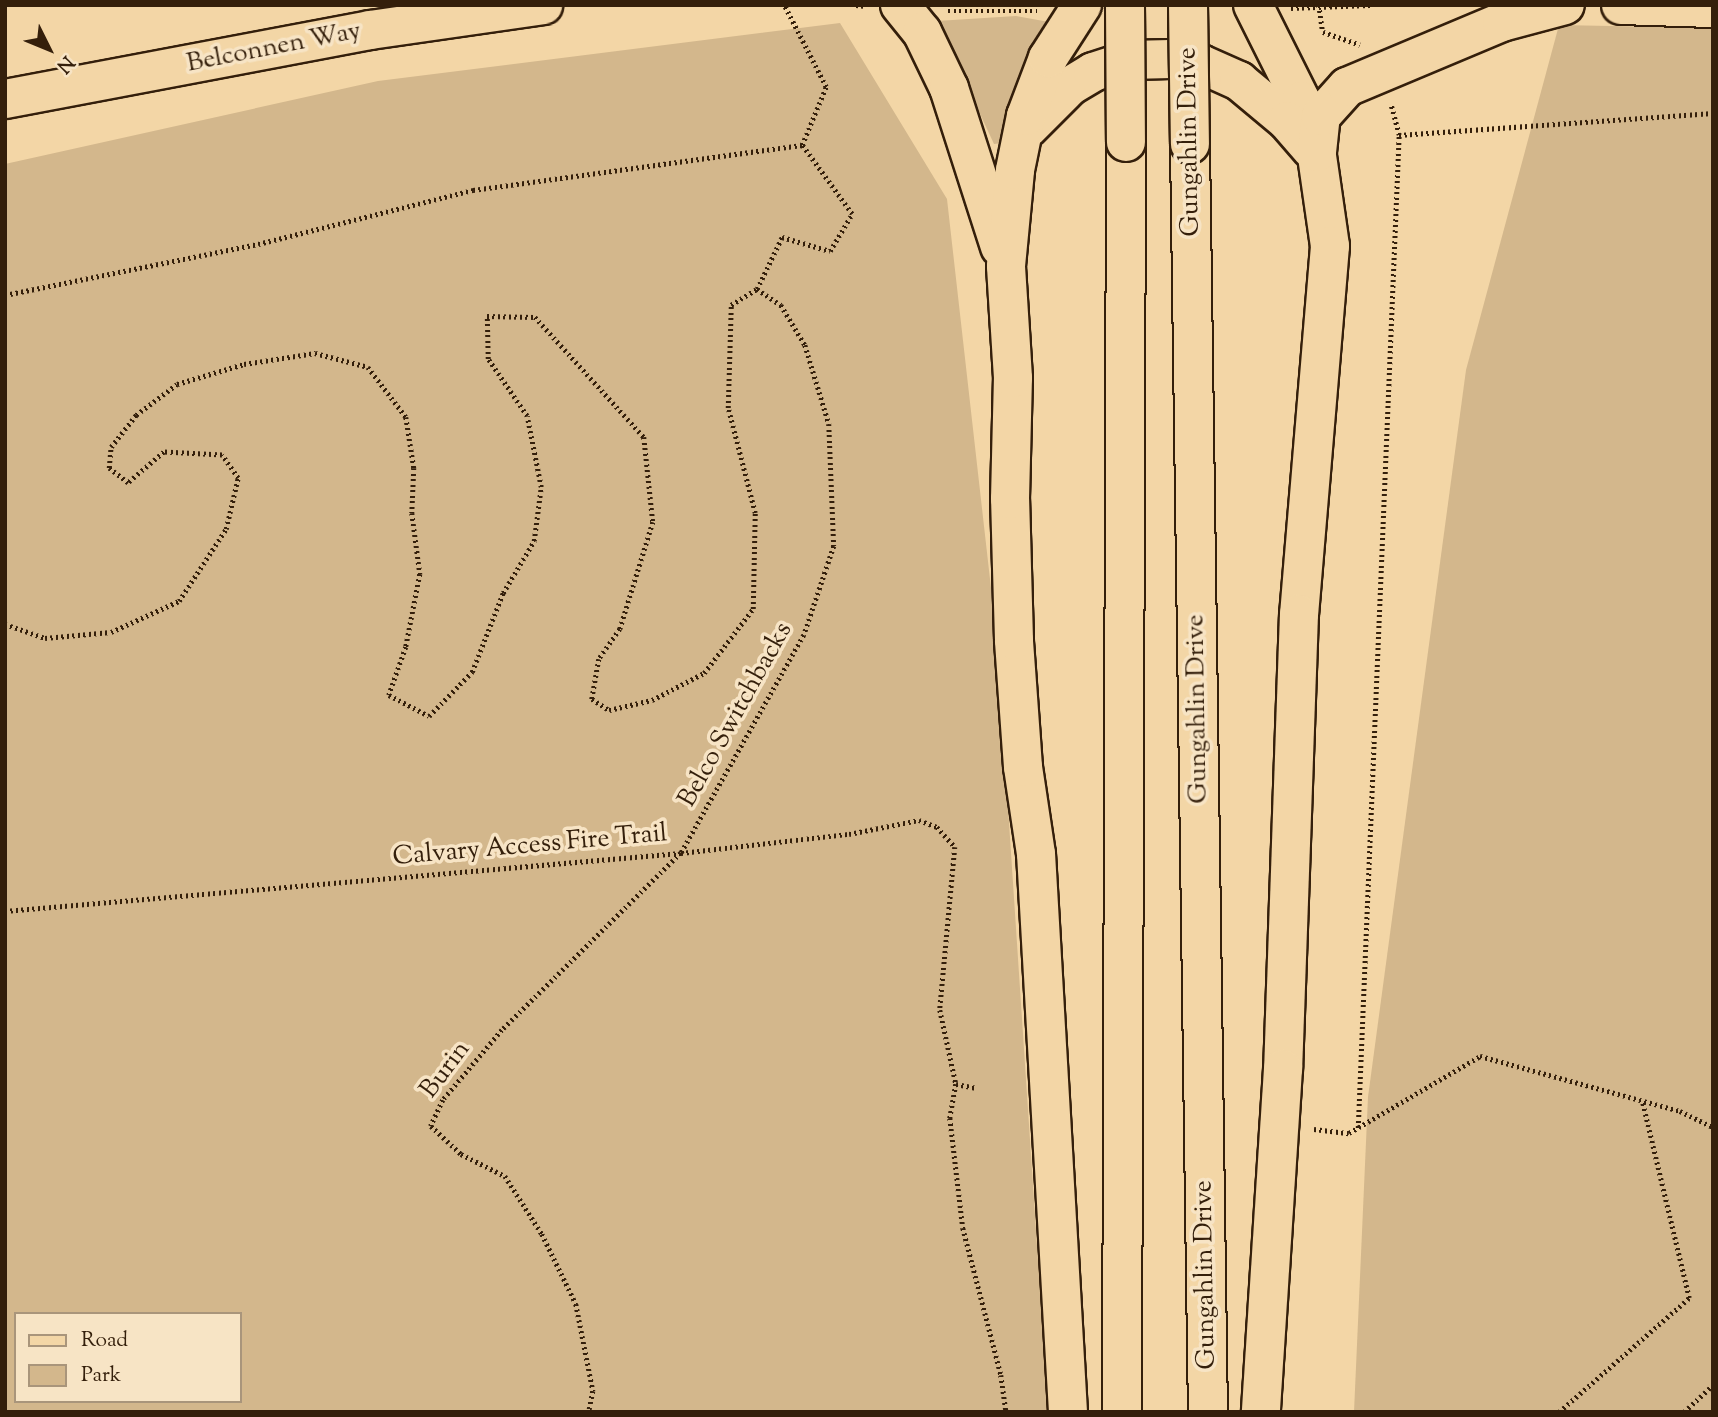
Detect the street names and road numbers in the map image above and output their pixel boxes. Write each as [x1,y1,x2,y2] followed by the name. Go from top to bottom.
[184,16,364,80] street label: Belconnen Way
[1173,47,1207,237] street label: Gungahlin Drive
[1181,614,1215,804] street label: Gungahlin Drive
[672,617,800,813] street label: Belco Switchbacks
[391,818,669,874] street label: Calvary Access Fire Trail
[414,1035,478,1105] street label: Burin
[1189,1180,1223,1370] street label: Gungahlin Drive

